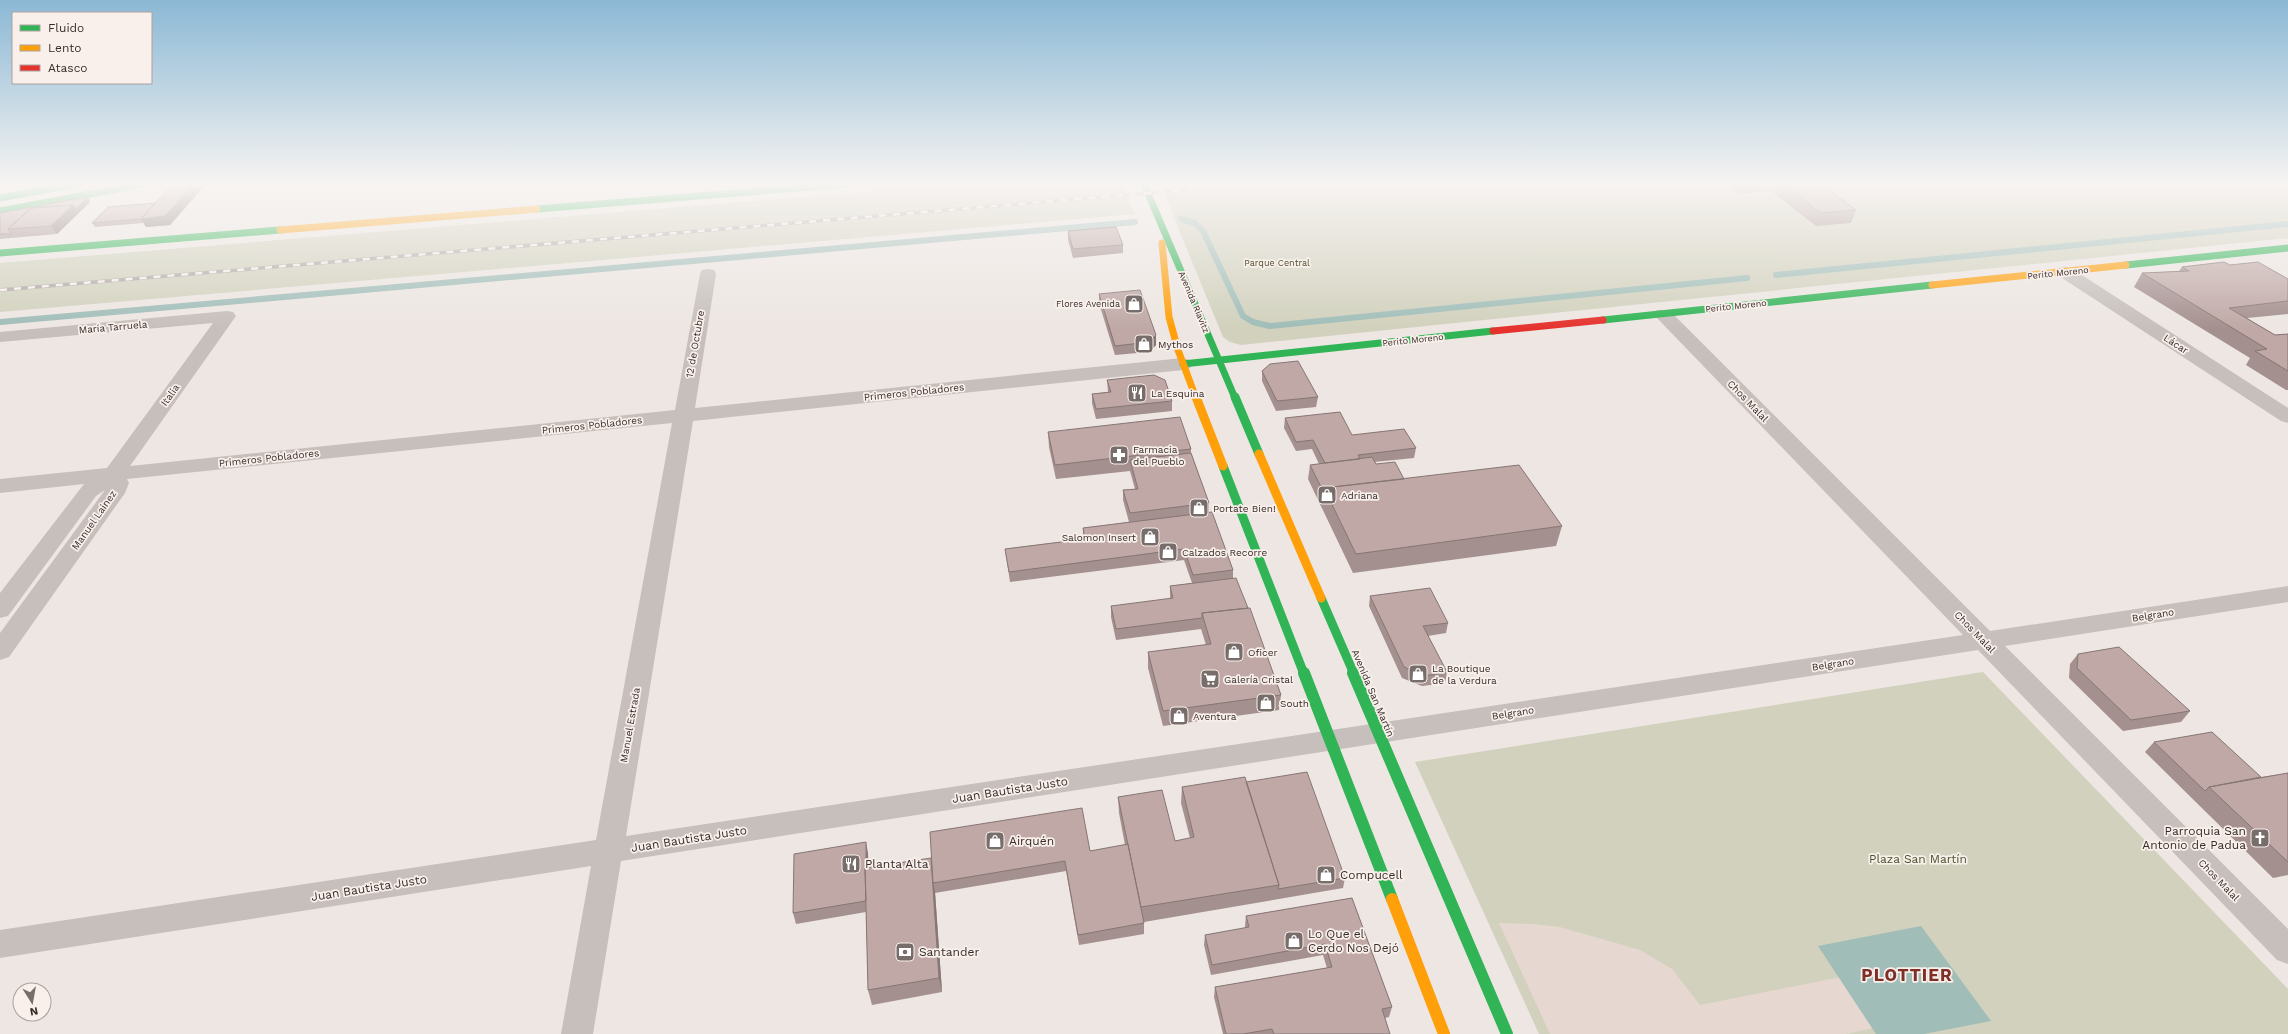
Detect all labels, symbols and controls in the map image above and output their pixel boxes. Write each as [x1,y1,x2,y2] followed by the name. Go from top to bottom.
[12,12,152,84] legend
[48,21,84,35] text: Fluido
[48,41,82,55] text: Lento
[48,61,88,75] text: Atasco
[1244,258,1310,268] park label: Parque Central
[2027,265,2089,281] street label: Perito Moreno
[1177,270,1212,335] street label: Avenida Riavitz
[1123,293,1145,315] shop icon: Flores Avenida
[1705,298,1767,314] street label: Perito Moreno
[1056,299,1120,309] place label: Flores Avenida
[684,309,706,378] street label: 12 de Octubre
[78,318,148,335] street label: María Tarruela
[1382,332,1444,348] street label: Perito Moreno
[2162,332,2190,356] street label: Lácar
[1133,333,1155,355] shop icon: Mythos
[1158,339,1193,350] place label: Mythos
[1725,378,1771,424] street label: Chos Malal
[863,381,965,403] street label: Primeros Pobladores
[158,382,182,408] street label: Italia
[1126,382,1148,404] restaurant icon: La Esquina
[1151,388,1205,399] place label: La Esquina
[541,414,643,436] street label: Primeros Pobladores
[1108,444,1130,466] pharmacy icon: Farmacia del Pueblo
[1133,444,1185,467] place label: Farmacia del Pueblo
[218,447,320,469] street label: Primeros Pobladores
[1316,484,1338,506] shop icon: Adriana
[69,488,119,552] street label: Manuel Lainez
[1341,490,1378,501] place label: Adriana
[1188,497,1210,519] shop icon: Portate Bien!
[1213,503,1276,514] place label: Portate Bien!
[1139,526,1161,548] shop icon: Salomon Insert
[1062,532,1137,543] place label: Salomon Insert
[1157,541,1179,563] shop icon: Calzados Recorre
[1182,547,1267,558] place label: Calzados Recorre
[2131,606,2175,624] street label: Belgrano
[1952,609,1998,655] street label: Chos Malal
[1223,641,1245,663] shop icon: Oficer
[1248,647,1278,658] place label: Oficer
[1350,648,1396,738] street label: Avenida San Martín
[1811,655,1855,673] street label: Belgrano
[1407,663,1429,685] shop icon: La Boutique de la Verdura
[1432,663,1497,686] place label: La Boutique de la Verdura
[1199,668,1221,690] supermarket icon: Galería Cristal
[1224,674,1293,685] place label: Galería Cristal
[618,686,642,763] street label: Manuel Estrada
[1255,692,1277,714] shop icon: South
[1280,698,1309,709] place label: South
[1491,704,1535,722] street label: Belgrano
[1168,705,1190,727] shop icon: Aventura
[1193,711,1237,722] place label: Aventura
[951,774,1069,806] street label: Juan Bautista Justo
[630,823,748,855] street label: Juan Bautista Justo
[2142,824,2246,852] place label: Parroquia San Antonio de Padua
[2249,827,2271,849] church icon: Parroquia San Antonio de Padua
[984,830,1006,852] shop icon: Airquén
[1009,834,1054,848] place label: Airquén
[1869,852,1967,866] park label: Plaza San Martín
[840,853,862,875] restaurant icon: Planta Alta
[865,857,929,871] place label: Planta Alta
[2196,857,2242,903] street label: Chos Malal
[1315,864,1337,886] shop icon: Compucell
[1340,868,1403,882] place label: Compucell
[310,872,428,904] street label: Juan Bautista Justo
[1308,927,1399,955] place label: Lo Que el Cerdo Nos Dejó
[1283,930,1305,952] shop icon: Lo Que el Cerdo Nos Dejó
[894,941,916,963] bank icon: Santander
[919,945,979,959] place label: Santander
[1861,965,1953,985] district label: PLOTTIER
[12,982,52,1022] north arrow
[29,1004,39,1018] text: N

